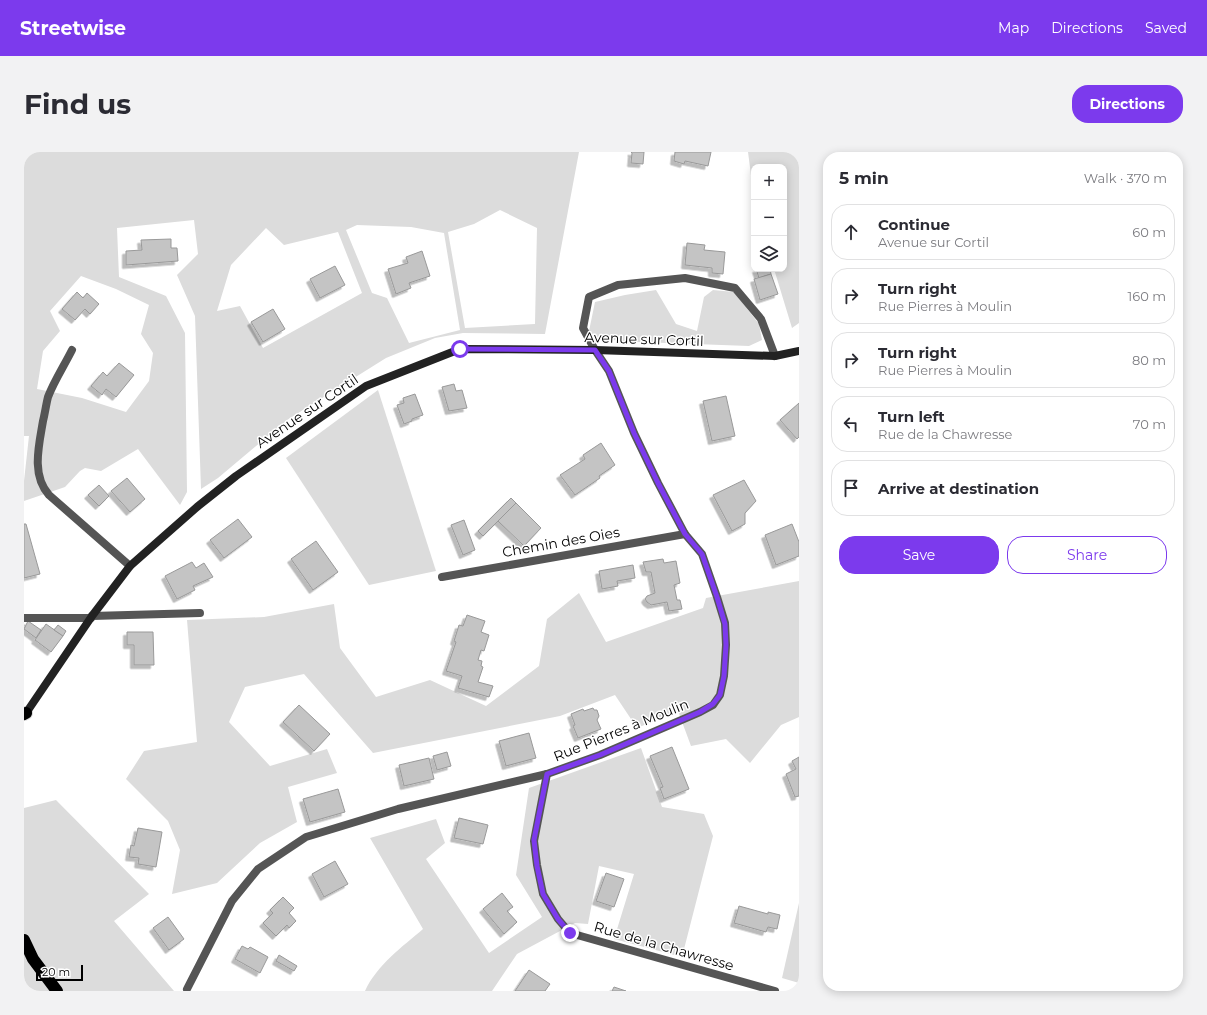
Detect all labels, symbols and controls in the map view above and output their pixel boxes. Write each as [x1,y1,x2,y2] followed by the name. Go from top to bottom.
[20,17,126,40] text: Streetwise
[998,19,1029,37] text: Map
[1051,19,1123,37] text: Directions
[1145,19,1187,37] text: Saved
[1072,85,1183,123] button: Directions
[24,87,131,121] text: Find us
[751,164,787,272] map controls
[751,164,787,200] button: +
[839,168,889,188] text: 5 min
[1084,170,1167,186] text: Walk · 370 m
[751,200,787,236] button: −
[878,215,950,234] text: Continue
[840,221,862,243] icon: ahead
[1132,224,1166,240] text: 60 m
[878,234,989,250] text: Avenue sur Cortil
[751,236,787,272] button: layers
[878,279,957,298] text: Turn right
[840,285,862,307] icon: right
[1128,288,1166,304] text: 160 m
[878,298,1012,314] text: Rue Pierres à Moulin
[584,328,704,350] street label: Avenue sur Cortil
[451,340,469,358] route start
[878,343,957,362] text: Turn right
[840,349,862,371] icon: right
[1132,352,1166,368] text: 80 m
[878,362,1012,378] text: Rue Pierres à Moulin
[252,370,362,452] street label: Avenue sur Cortil
[878,407,945,426] text: Turn left
[840,413,862,435] icon: left
[1133,416,1166,432] text: 70 m
[878,426,1012,442] text: Rue de la Chawresse
[840,477,862,499] icon: arrive
[878,479,1039,498] text: Arrive at destination
[501,523,621,561] street label: Chemin des Oies
[839,536,999,574] button: Save
[1007,536,1167,574] button: Share
[551,695,691,765] street label: Rue Pierres à Moulin
[592,917,736,975] street label: Rue de la Chawresse
[561,924,579,942] route end
[36,963,83,982] scale bar
[42,965,70,979] text: 20 m

